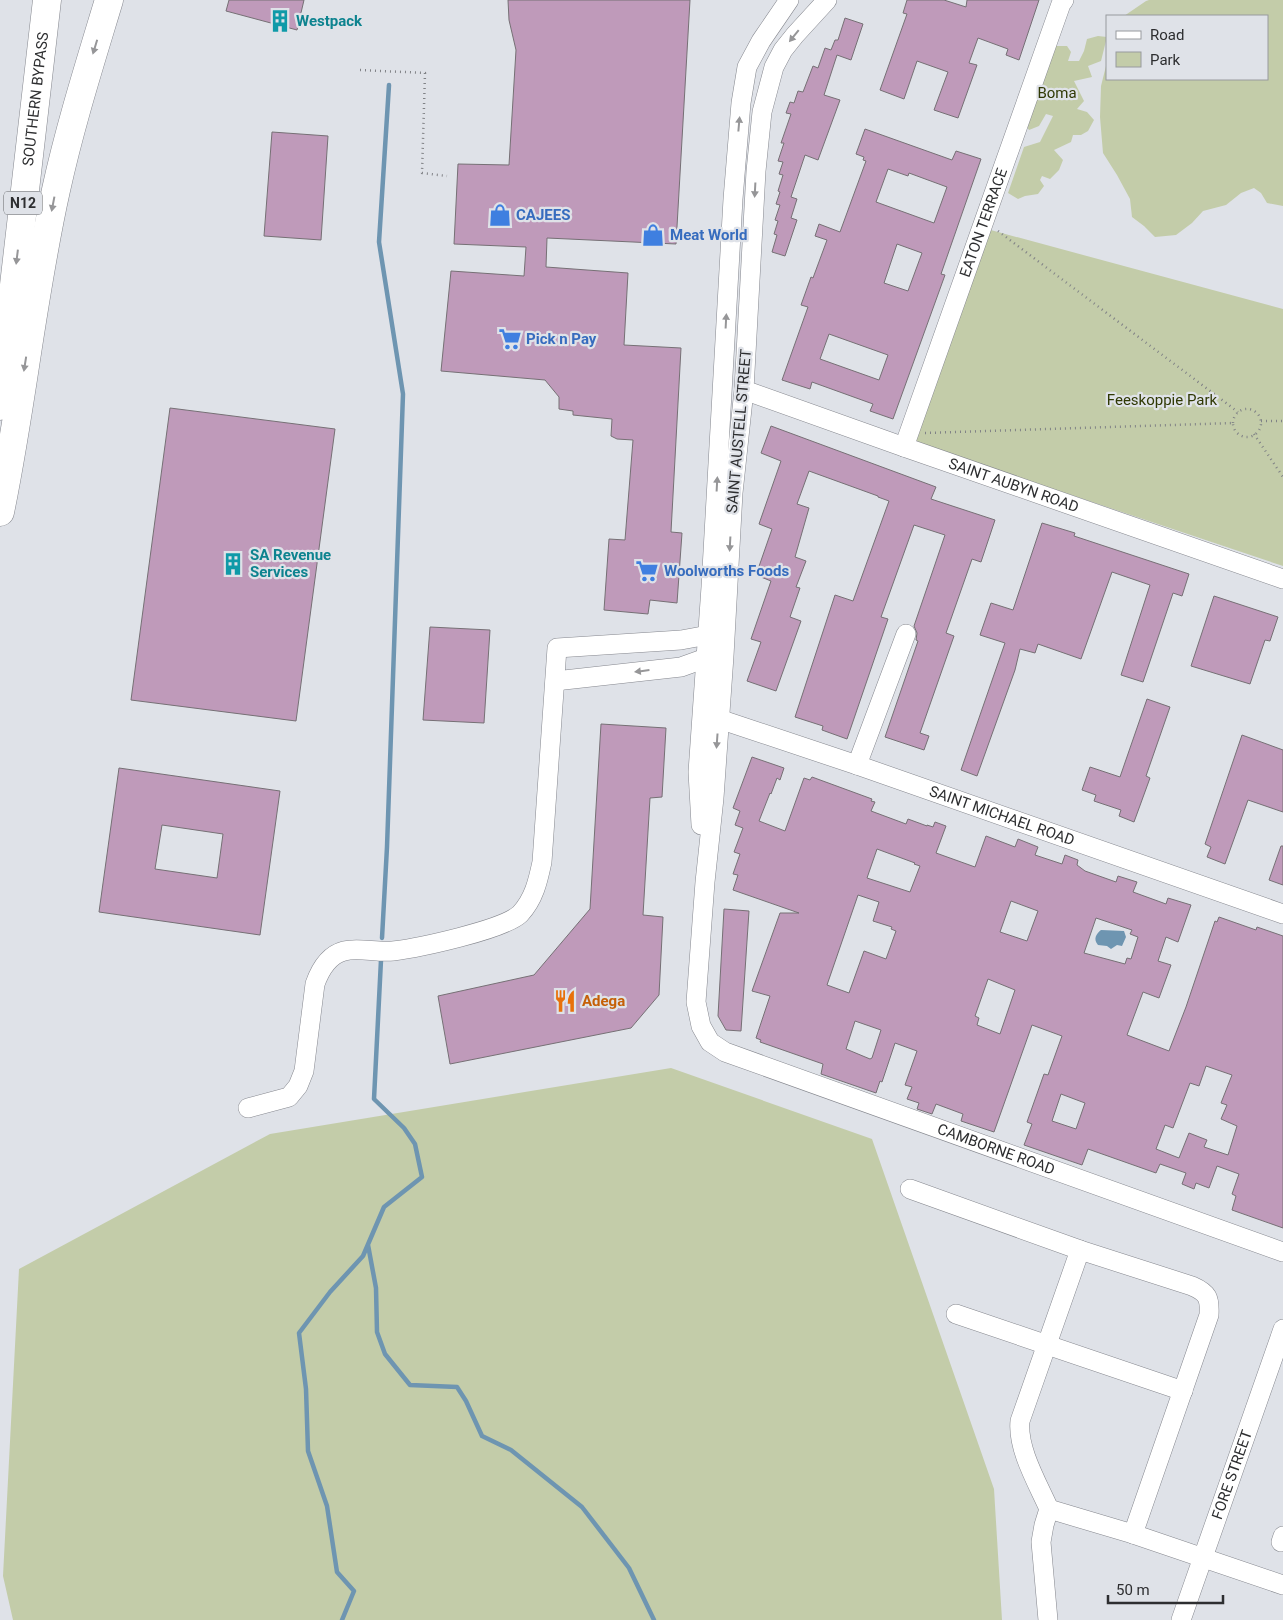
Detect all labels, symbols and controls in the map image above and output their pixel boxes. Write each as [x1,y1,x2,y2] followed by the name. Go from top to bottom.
[267,8,293,34] building icon: Westpack
[296,12,363,30] place label: Westpack
[1106,15,1268,80] legend
[1150,26,1184,44] text: Road
[789,29,800,42] one-way arrow
[19,31,52,167] street label: SOUTHERN BYPASS
[91,39,99,54] one-way arrow
[1150,51,1181,69] text: Park
[1037,84,1077,102] park label: Boma
[735,116,743,132] one-way arrow
[956,165,1011,280] street label: EATON TERRACE
[750,183,758,199] one-way arrow
[4,192,42,214] road number: N12
[49,196,57,212] one-way arrow
[487,202,513,228] shop icon: CAJEES
[516,206,570,224] place label: CAJEES
[640,222,666,248] shop icon: Meat World
[670,226,747,244] place label: Meat World
[13,249,21,265] one-way arrow
[722,313,730,329] one-way arrow
[497,326,523,352] supermarket icon: Pick n Pay
[526,330,597,348] place label: Pick n Pay
[723,348,755,514] street label: SAINT AUSTELL STREET
[21,356,29,372] one-way arrow
[1107,391,1218,409] park label: Feeskoppie Park
[946,454,1081,516] street label: SAINT AUBYN ROAD
[713,475,721,491] one-way arrow
[726,537,734,553] one-way arrow
[250,546,331,581] place label: SA Revenue Services
[220,551,246,577] building icon: SA Revenue Services
[634,558,660,584] supermarket icon: Woolworths Foods
[664,562,790,580] place label: Woolworths Foods
[634,667,650,675] one-way arrow
[713,734,721,750] one-way arrow
[927,782,1077,849] street label: SAINT MICHAEL ROAD
[552,988,578,1014] restaurant icon: Adega
[582,992,625,1010] place label: Adega
[935,1120,1057,1179] street label: CAMBORNE ROAD
[1208,1428,1256,1522] street label: FORE STREET
[1108,1572,1223,1604] scale bar
[1116,1581,1150,1599] text: 50 m

